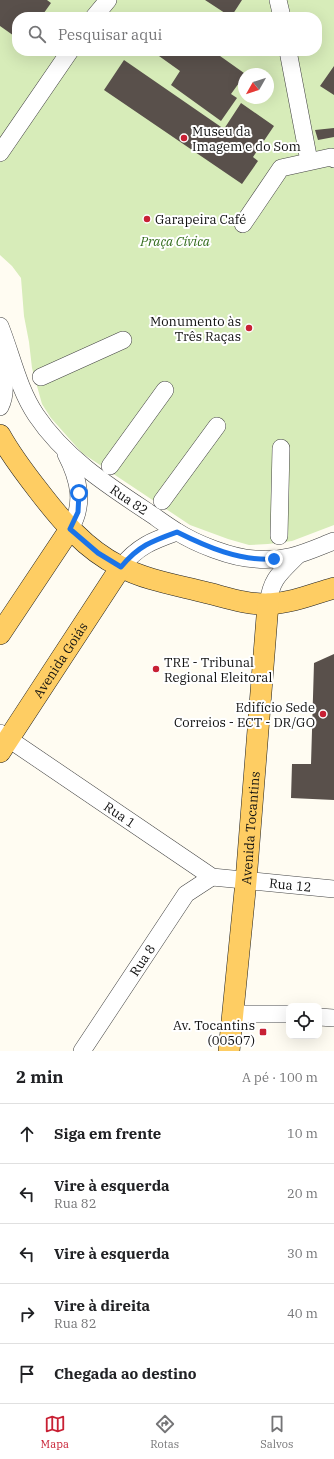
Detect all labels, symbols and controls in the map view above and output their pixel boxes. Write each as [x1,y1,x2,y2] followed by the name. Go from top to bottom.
[12,12,322,56] search box
[26,23,48,45] icon: search
[58,25,162,44] text: Pesquisar aqui
[238,68,274,104] north arrow
[192,123,301,155] place label: Museu da Imagem e do Som
[179,133,189,143] marker: Museu da Imagem e do Som
[155,211,246,228] place label: Garapeira Café
[142,214,152,224] marker: Garapeira Café
[139,233,210,250] park label: Praça Cívica
[150,313,241,345] place label: Monumento às Três Raças
[244,323,254,333] marker: Monumento às Três Raças
[107,481,151,519] street label: Rua 82
[70,484,88,502] route start
[265,550,283,568] route end
[30,619,92,701] street label: Avenida Goiás
[164,654,272,686] place label: TRE - Tribunal Regional Eleitoral
[151,664,161,674] marker: TRE - Tribunal Regional Eleitoral
[174,699,315,731] place label: Edifício Sede Correios - ECT - DR/GO
[318,709,328,719] marker: Edifício Sede Correios - ECT - DR/GO
[238,771,264,885] street label: Avenida Tocantins
[101,798,139,832] street label: Rua 1
[268,875,312,896] street label: Rua 12
[126,941,159,980] street label: Rua 8
[286,1003,322,1039] map controls
[286,1003,322,1039] button: locate
[173,1017,255,1049] place label: Av. Tocantins (00507)
[258,1027,268,1037] marker: Av. Tocantins (00507)
[16,1066,64,1088] text: 2 min
[242,1069,318,1086] text: A pé · 100 m
[16,1123,38,1145] icon: ahead
[54,1124,161,1143] text: Siga em frente
[287,1125,318,1142] text: 10 m
[54,1176,170,1195] text: Vire à esquerda
[16,1183,38,1205] icon: left
[287,1185,318,1202] text: 20 m
[54,1195,96,1212] text: Rua 82
[16,1243,38,1265] icon: left
[54,1244,170,1263] text: Vire à esquerda
[287,1245,318,1262] text: 30 m
[54,1296,150,1315] text: Vire à direita
[16,1303,38,1325] icon: right
[287,1305,318,1322] text: 40 m
[54,1315,96,1332] text: Rua 82
[16,1363,38,1385] icon: arrive
[54,1364,197,1383] text: Chegada ao destino
[41,1413,69,1451] tab: Mapa
[150,1413,179,1451] tab: Rotas
[260,1413,293,1451] tab: Salvos

